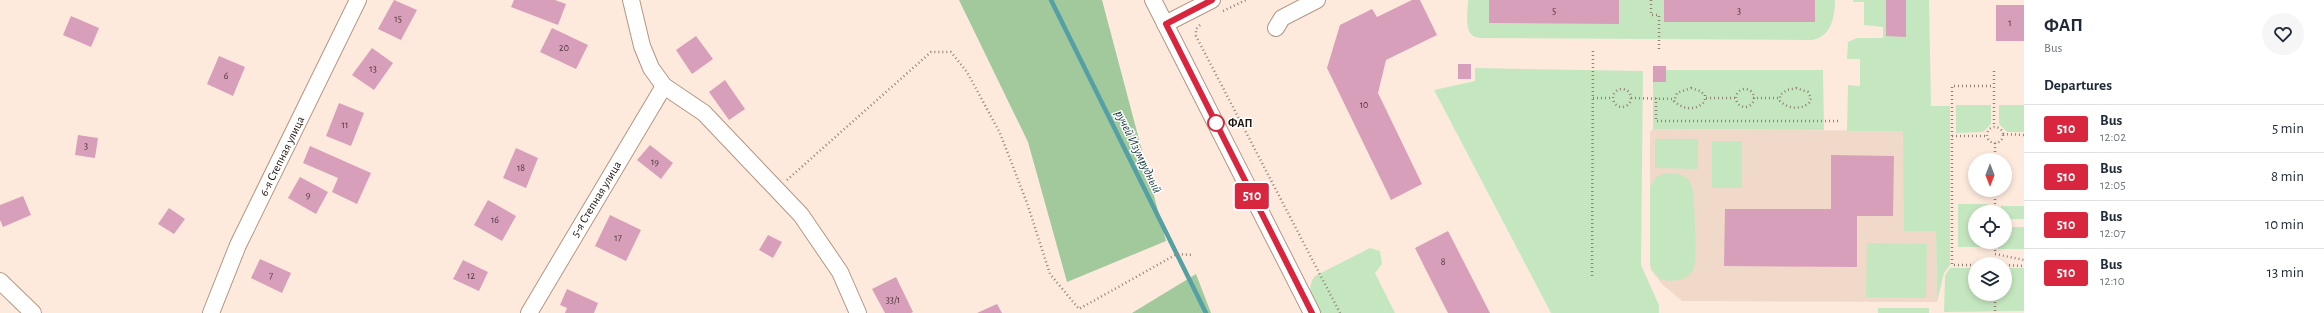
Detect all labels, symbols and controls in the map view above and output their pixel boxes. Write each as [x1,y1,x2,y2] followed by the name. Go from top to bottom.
[1552,6,1556,16] house number: 5
[1737,6,1741,16] house number: 3
[2262,13,2304,55] button: heart
[394,14,402,24] house number: 15
[2044,16,2083,35] text: ФАП
[2008,18,2012,28] house number: 1
[2044,42,2062,55] text: Bus
[559,43,569,53] house number: 20
[369,64,377,74] house number: 13
[224,71,229,81] house number: 6
[2044,78,2112,93] text: Departures
[1360,100,1368,110] house number: 10
[1112,109,1164,195] water label: ручей Изумрудный
[2100,113,2122,128] text: Bus
[258,114,308,198] street label: 6-я Степная улица
[1207,114,1225,132] marker: ФАП
[1228,117,1253,129] place label: ФАП
[342,120,348,130] house number: 11
[2272,121,2304,136] text: 5 min
[2057,122,2075,136] text: 510
[2100,131,2126,144] text: 12:02
[84,141,88,151] house number: 3
[1968,153,2012,197] north arrow
[1968,153,2012,301] map controls
[651,157,659,167] house number: 19
[569,158,625,240] street label: 5-я Степная улица
[2100,161,2122,176] text: Bus
[517,163,525,173] house number: 18
[2271,169,2304,184] text: 8 min
[2057,170,2075,184] text: 510
[2100,179,2126,192] text: 12:05
[1229,183,1275,209] line badge: 510
[1243,189,1261,203] text: 510
[306,190,311,200] house number: 9
[1968,205,2012,249] button: locate
[2100,209,2122,224] text: Bus
[491,215,499,225] house number: 16
[2265,217,2304,232] text: 10 min
[2057,218,2075,232] text: 510
[2100,227,2126,240] text: 12:07
[614,233,622,243] house number: 17
[1441,257,1446,267] house number: 8
[1968,257,2012,301] button: layers
[2100,257,2122,272] text: Bus
[2267,265,2304,280] text: 13 min
[2057,266,2075,280] text: 510
[269,271,273,281] house number: 7
[467,271,475,281] house number: 12
[2100,275,2125,288] text: 12:10
[886,295,900,305] house number: 33/1

